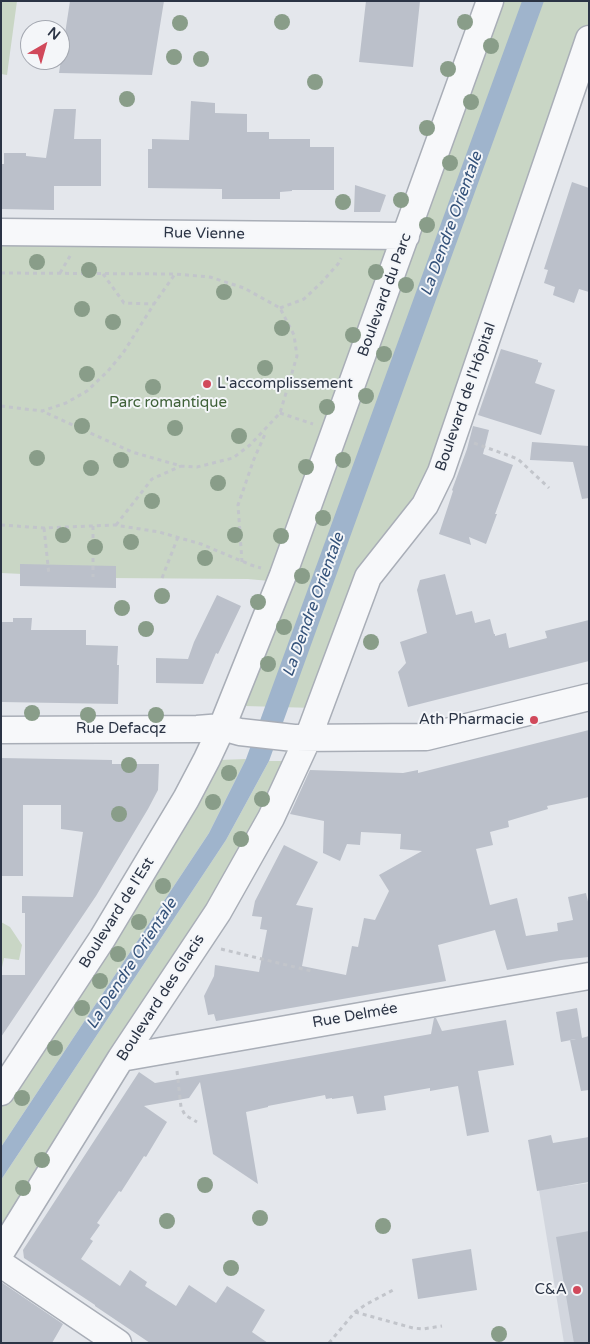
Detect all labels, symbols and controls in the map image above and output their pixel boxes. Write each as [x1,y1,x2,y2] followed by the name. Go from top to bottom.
[20,20,70,70] north arrow
[44,23,64,44] text: N
[417,149,487,299] water label: La Dendre Orientale
[163,224,245,244] street label: Rue Vienne
[354,231,416,359] street label: Boulevard du Parc
[432,320,500,474] street label: Boulevard de l'Hôpital
[217,375,353,393] place label: L'accomplissement
[201,378,213,390] marker: L'accomplissement
[109,394,227,412] park label: Parc romantique
[279,530,349,680] water label: La Dendre Orientale
[419,711,524,729] place label: Ath Pharmacie
[528,714,540,726] marker: Ath Pharmacie
[76,720,166,738] street label: Rue Defacqz
[76,854,158,972] street label: Boulevard de l'Est
[83,895,181,1033] water label: La Dendre Orientale
[113,931,209,1065] street label: Boulevard des Glacis
[311,1000,399,1032] street label: Rue Delmée
[535,1281,567,1299] place label: C&A
[571,1284,583,1296] marker: C&A

